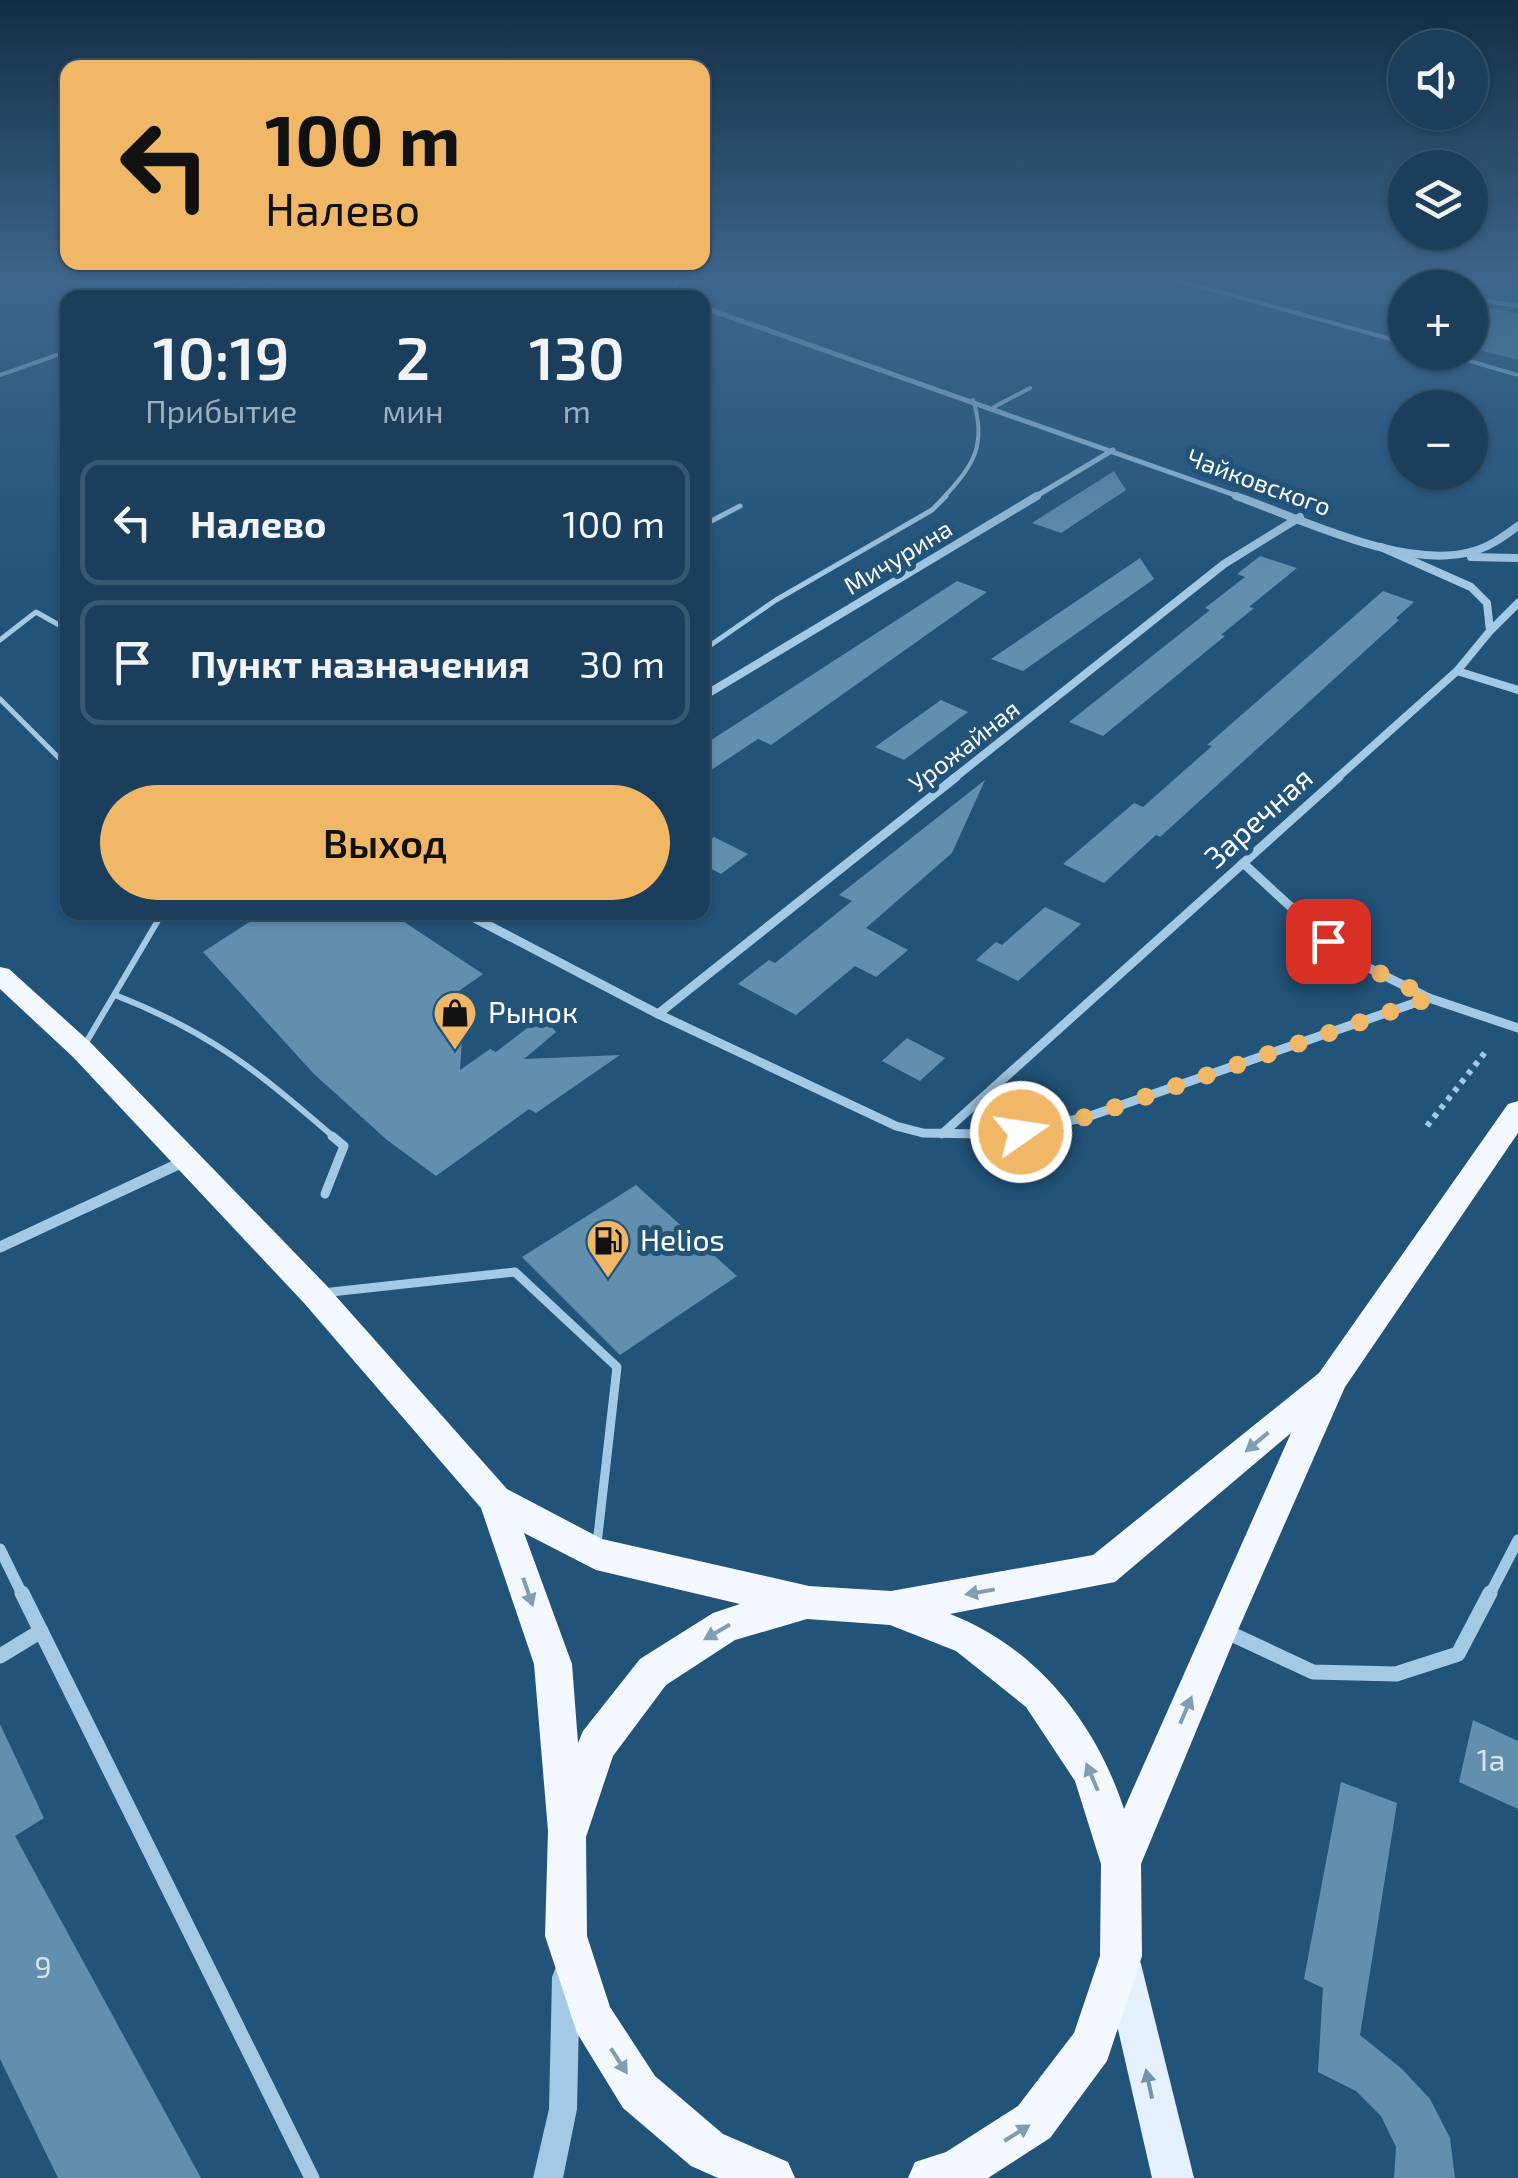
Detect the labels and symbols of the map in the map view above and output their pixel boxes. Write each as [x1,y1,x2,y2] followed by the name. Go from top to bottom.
[1183,441,1335,521] street label: Чайковского
[838,512,958,601] street label: Мичурина
[902,693,1025,798] street label: Урожайная
[1196,759,1319,874] street label: Заречная
[1286,899,1371,984] pin
[432,990,478,1051] shop icon: Рынок
[488,993,578,1029] place label: Рынок
[969,1080,1073,1184] position arrow
[585,1218,631,1279] fuel station icon: Helios
[640,1221,725,1257] place label: Helios
[1244,1431,1269,1452] one-way arrow
[521,1577,536,1607] one-way arrow
[964,1585,995,1600] one-way arrow
[703,1622,731,1640] one-way arrow
[1178,1694,1194,1724] one-way arrow
[1477,1741,1505,1777] house number: 1а
[1084,1762,1100,1792] one-way arrow
[34,1948,52,1984] house number: 9
[609,2047,627,2074] one-way arrow
[1141,2068,1156,2099] one-way arrow
[1003,2125,1030,2143] one-way arrow

